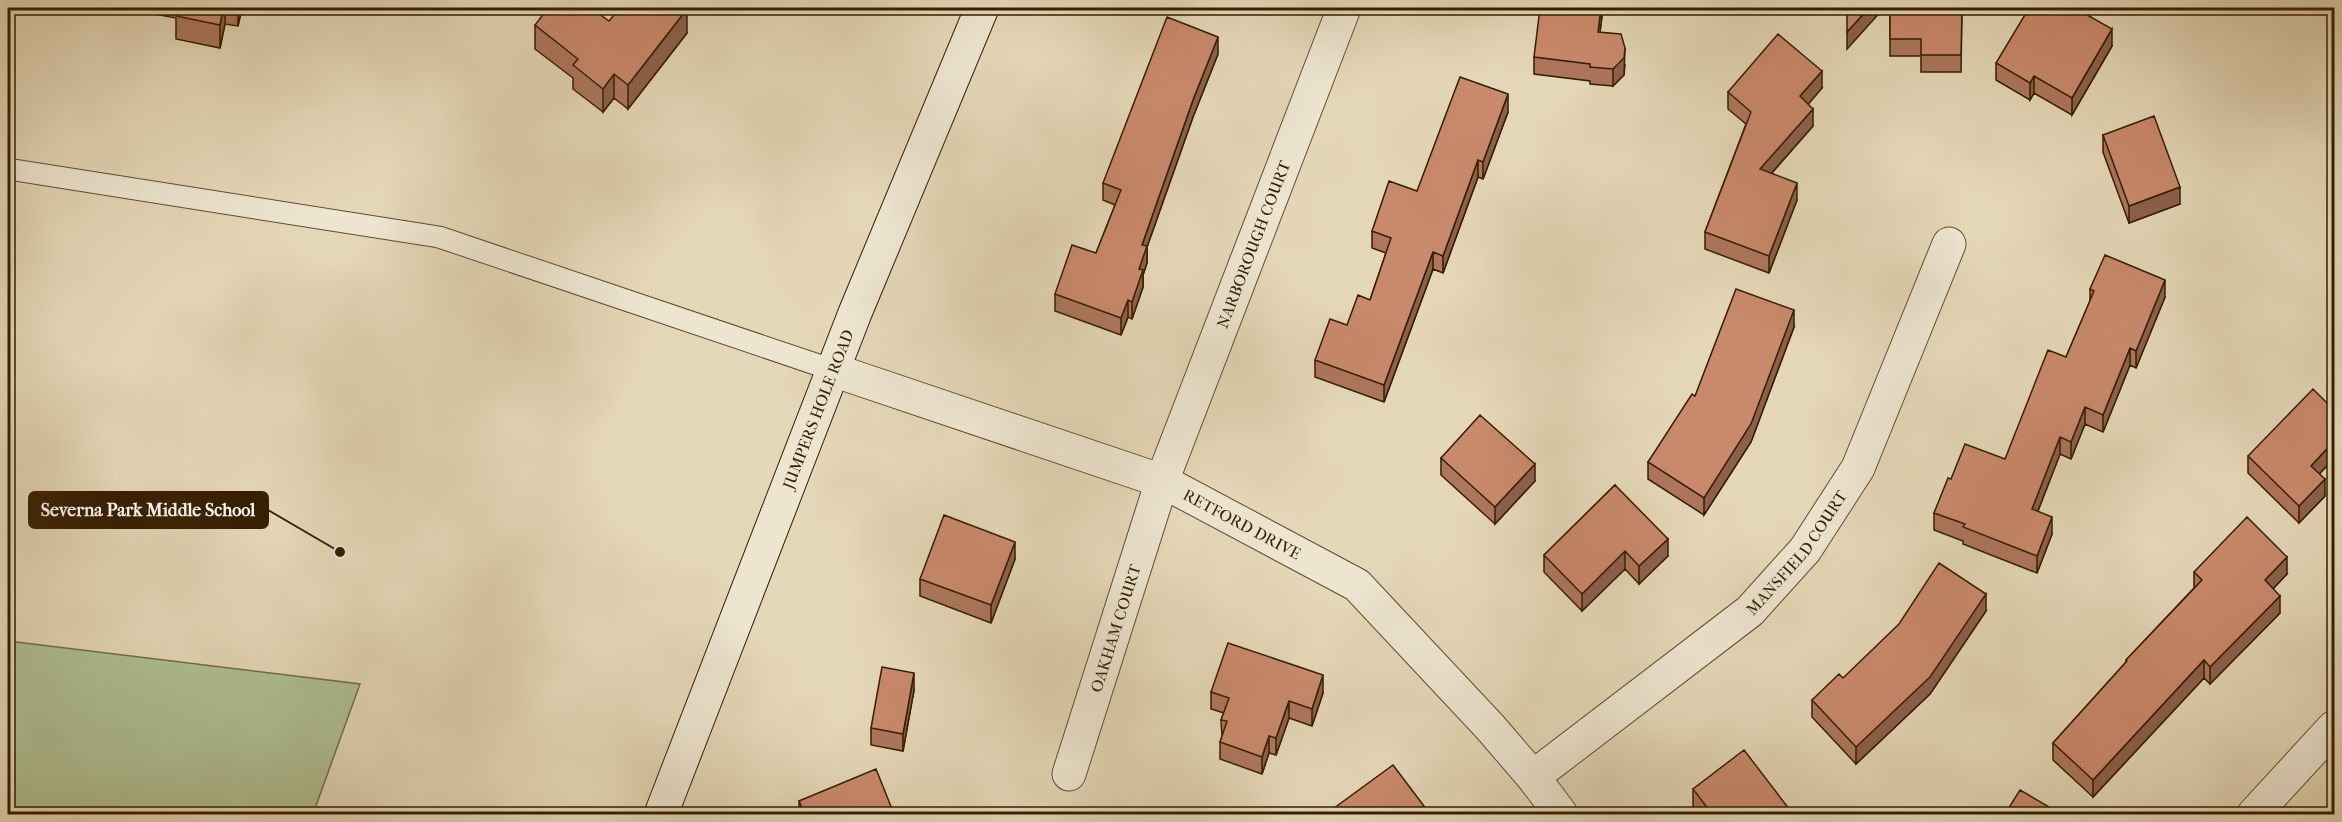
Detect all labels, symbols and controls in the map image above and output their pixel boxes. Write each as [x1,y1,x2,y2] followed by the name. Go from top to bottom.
[1212,158,1294,331] street label: NARBOROUGH COURT
[778,327,857,494] street label: JUMPERS HOLE ROAD
[1180,485,1304,563] street label: RETFORD DRIVE
[1742,487,1851,619] street label: MANSFIELD COURT
[29,492,268,528] callout: Severna Park Middle School
[41,500,256,521] text: Severna Park Middle School
[1086,562,1145,695] street label: OAKHAM COURT

